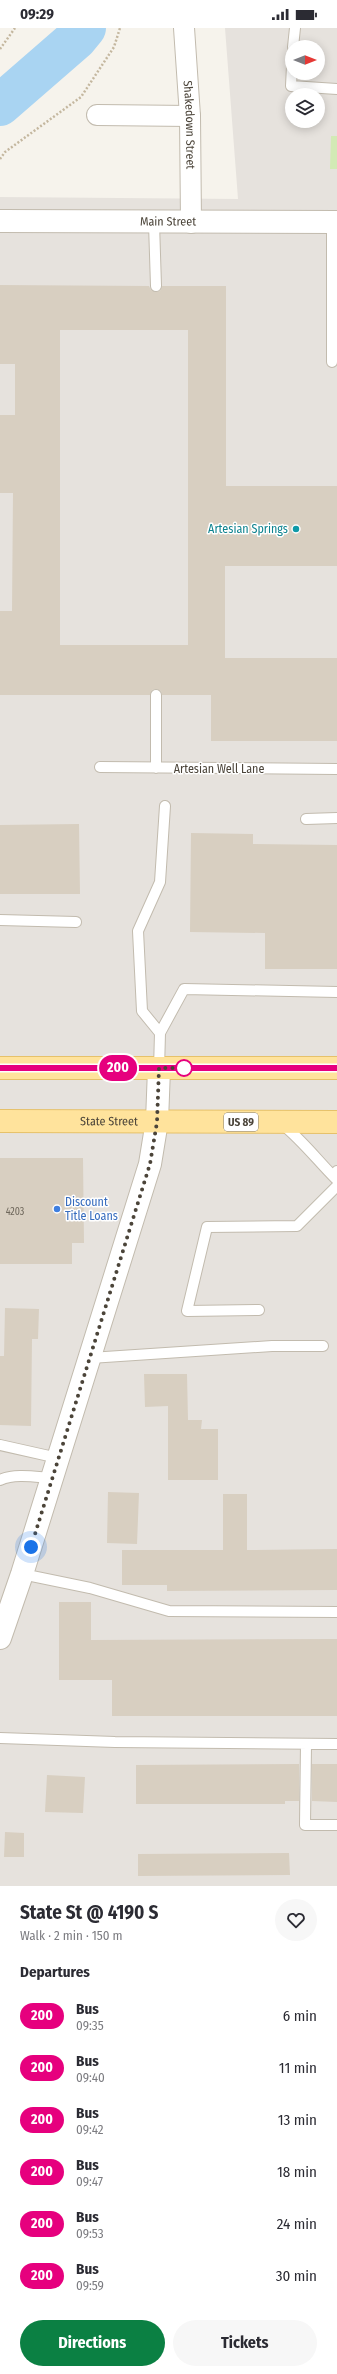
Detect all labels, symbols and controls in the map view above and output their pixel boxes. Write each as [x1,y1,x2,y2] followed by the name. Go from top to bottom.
[20,5,54,23] text: 09:29
[285,40,325,80] north arrow
[285,40,325,128] map controls
[181,80,197,169] street label: Shakedown Street
[285,88,325,128] button: layers
[140,214,196,229] street label: Main Street
[208,522,288,536] place label: Artesian Springs
[291,524,301,534] marker: Artesian Springs
[174,762,264,776] street label: Artesian Well Lane
[95,1055,141,1081] line badge: 200
[107,1059,129,1076] text: 200
[175,1059,193,1077] unlabelled marker
[224,1113,258,1131] road number: US 89
[80,1114,138,1128] street label: State Street
[65,1195,118,1223] place label: Discount Title Loans
[52,1204,62,1214] marker: Discount Title Loans
[6,1206,25,1218] house number: 4203
[21,1537,41,1557] your location
[275,1899,317,1941] button: heart
[20,1901,158,1924] text: State St @ 4190 S
[20,1928,123,1943] text: Walk · 2 min · 150 m
[20,1963,90,1981] text: Departures
[76,2000,99,2018] text: Bus
[31,2007,53,2024] text: 200
[283,2007,317,2025] text: 6 min
[76,2018,104,2033] text: 09:35
[76,2052,99,2070] text: Bus
[31,2059,53,2076] text: 200
[279,2059,317,2077] text: 11 min
[76,2070,105,2085] text: 09:40
[76,2104,99,2122] text: Bus
[31,2111,53,2128] text: 200
[278,2111,317,2129] text: 13 min
[76,2122,104,2137] text: 09:42
[76,2156,99,2174] text: Bus
[31,2163,53,2180] text: 200
[277,2163,317,2181] text: 18 min
[76,2174,103,2189] text: 09:47
[76,2208,99,2226] text: Bus
[31,2215,53,2232] text: 200
[277,2215,317,2233] text: 24 min
[76,2226,104,2241] text: 09:53
[76,2260,99,2278] text: Bus
[31,2267,53,2284] text: 200
[276,2267,317,2285] text: 30 min
[76,2278,104,2293] text: 09:59
[20,2320,165,2366] button: Directions
[173,2320,317,2366] button: Tickets

